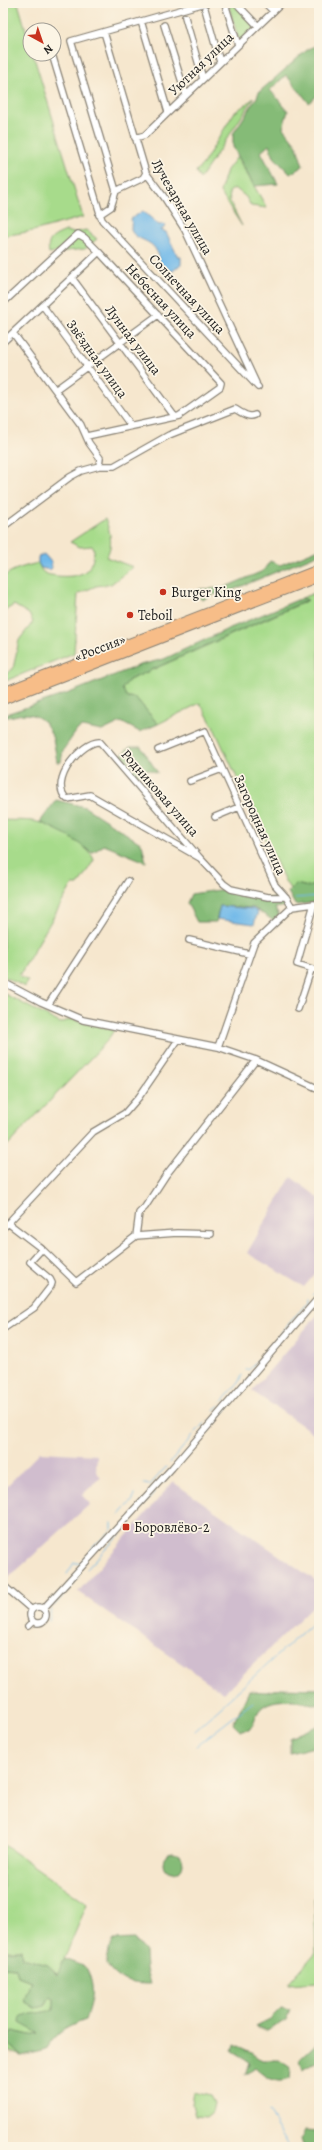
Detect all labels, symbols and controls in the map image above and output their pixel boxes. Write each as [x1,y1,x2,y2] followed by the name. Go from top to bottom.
[22,22,62,62] north arrow
[164,28,238,100] street label: Уютная улица
[40,41,56,58] text: N
[147,156,217,259] street label: Лучезарная улица
[145,250,230,339] street label: Солнечная улица
[121,259,201,343] street label: Небесная улица
[100,301,166,379] street label: Лунная улица
[62,316,132,403] street label: Звёздная улица
[171,583,241,602] place label: Burger King
[158,587,168,597] marker: Burger King
[138,606,173,625] place label: Teboil
[125,610,135,620] marker: Teboil
[72,630,128,666] street label: «Россия»
[117,745,204,841] street label: Родниковая улица
[229,772,291,879] street label: Загородная улица
[134,1518,210,1537] place label: Боровлёво-2
[121,1522,131,1532] marker: Боровлёво-2

